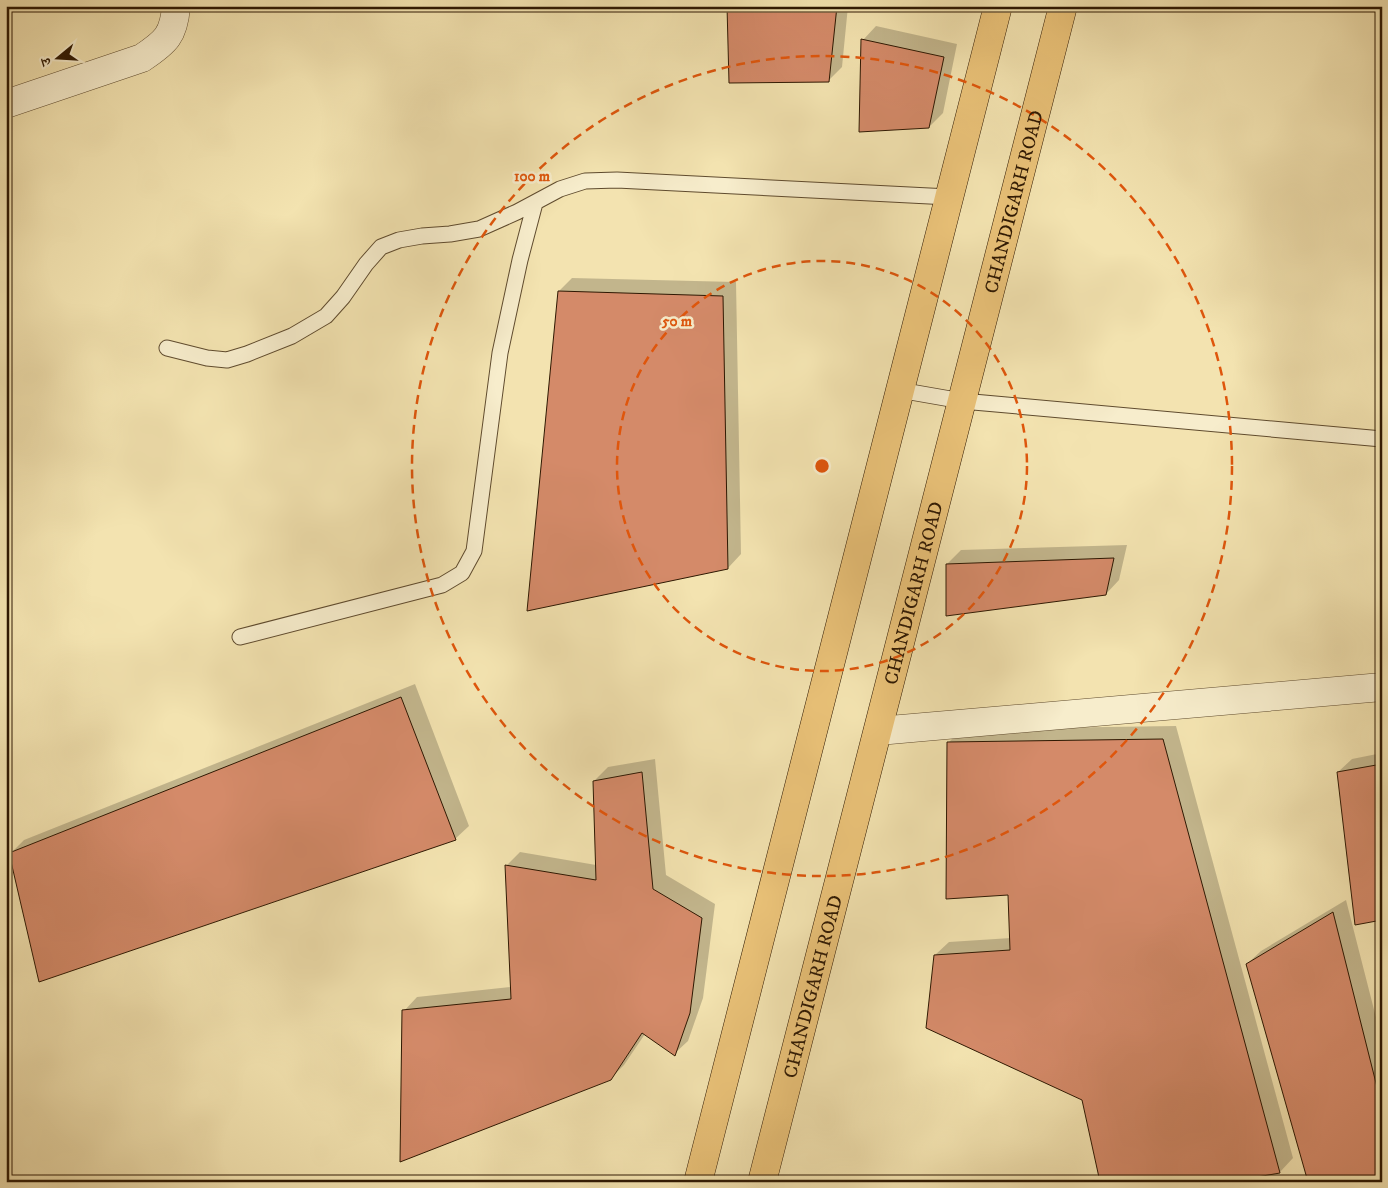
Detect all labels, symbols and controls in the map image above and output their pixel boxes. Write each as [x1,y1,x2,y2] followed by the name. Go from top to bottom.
[32,32,82,82] north arrow
[37,55,57,69] text: उ
[980,108,1049,296] street label: CHANDIGARH ROAD
[514,167,551,186] text: 100 m
[661,312,693,331] text: 50 m
[813,457,831,475] centre of rings
[880,499,949,687] street label: CHANDIGARH ROAD
[779,893,848,1081] street label: CHANDIGARH ROAD

